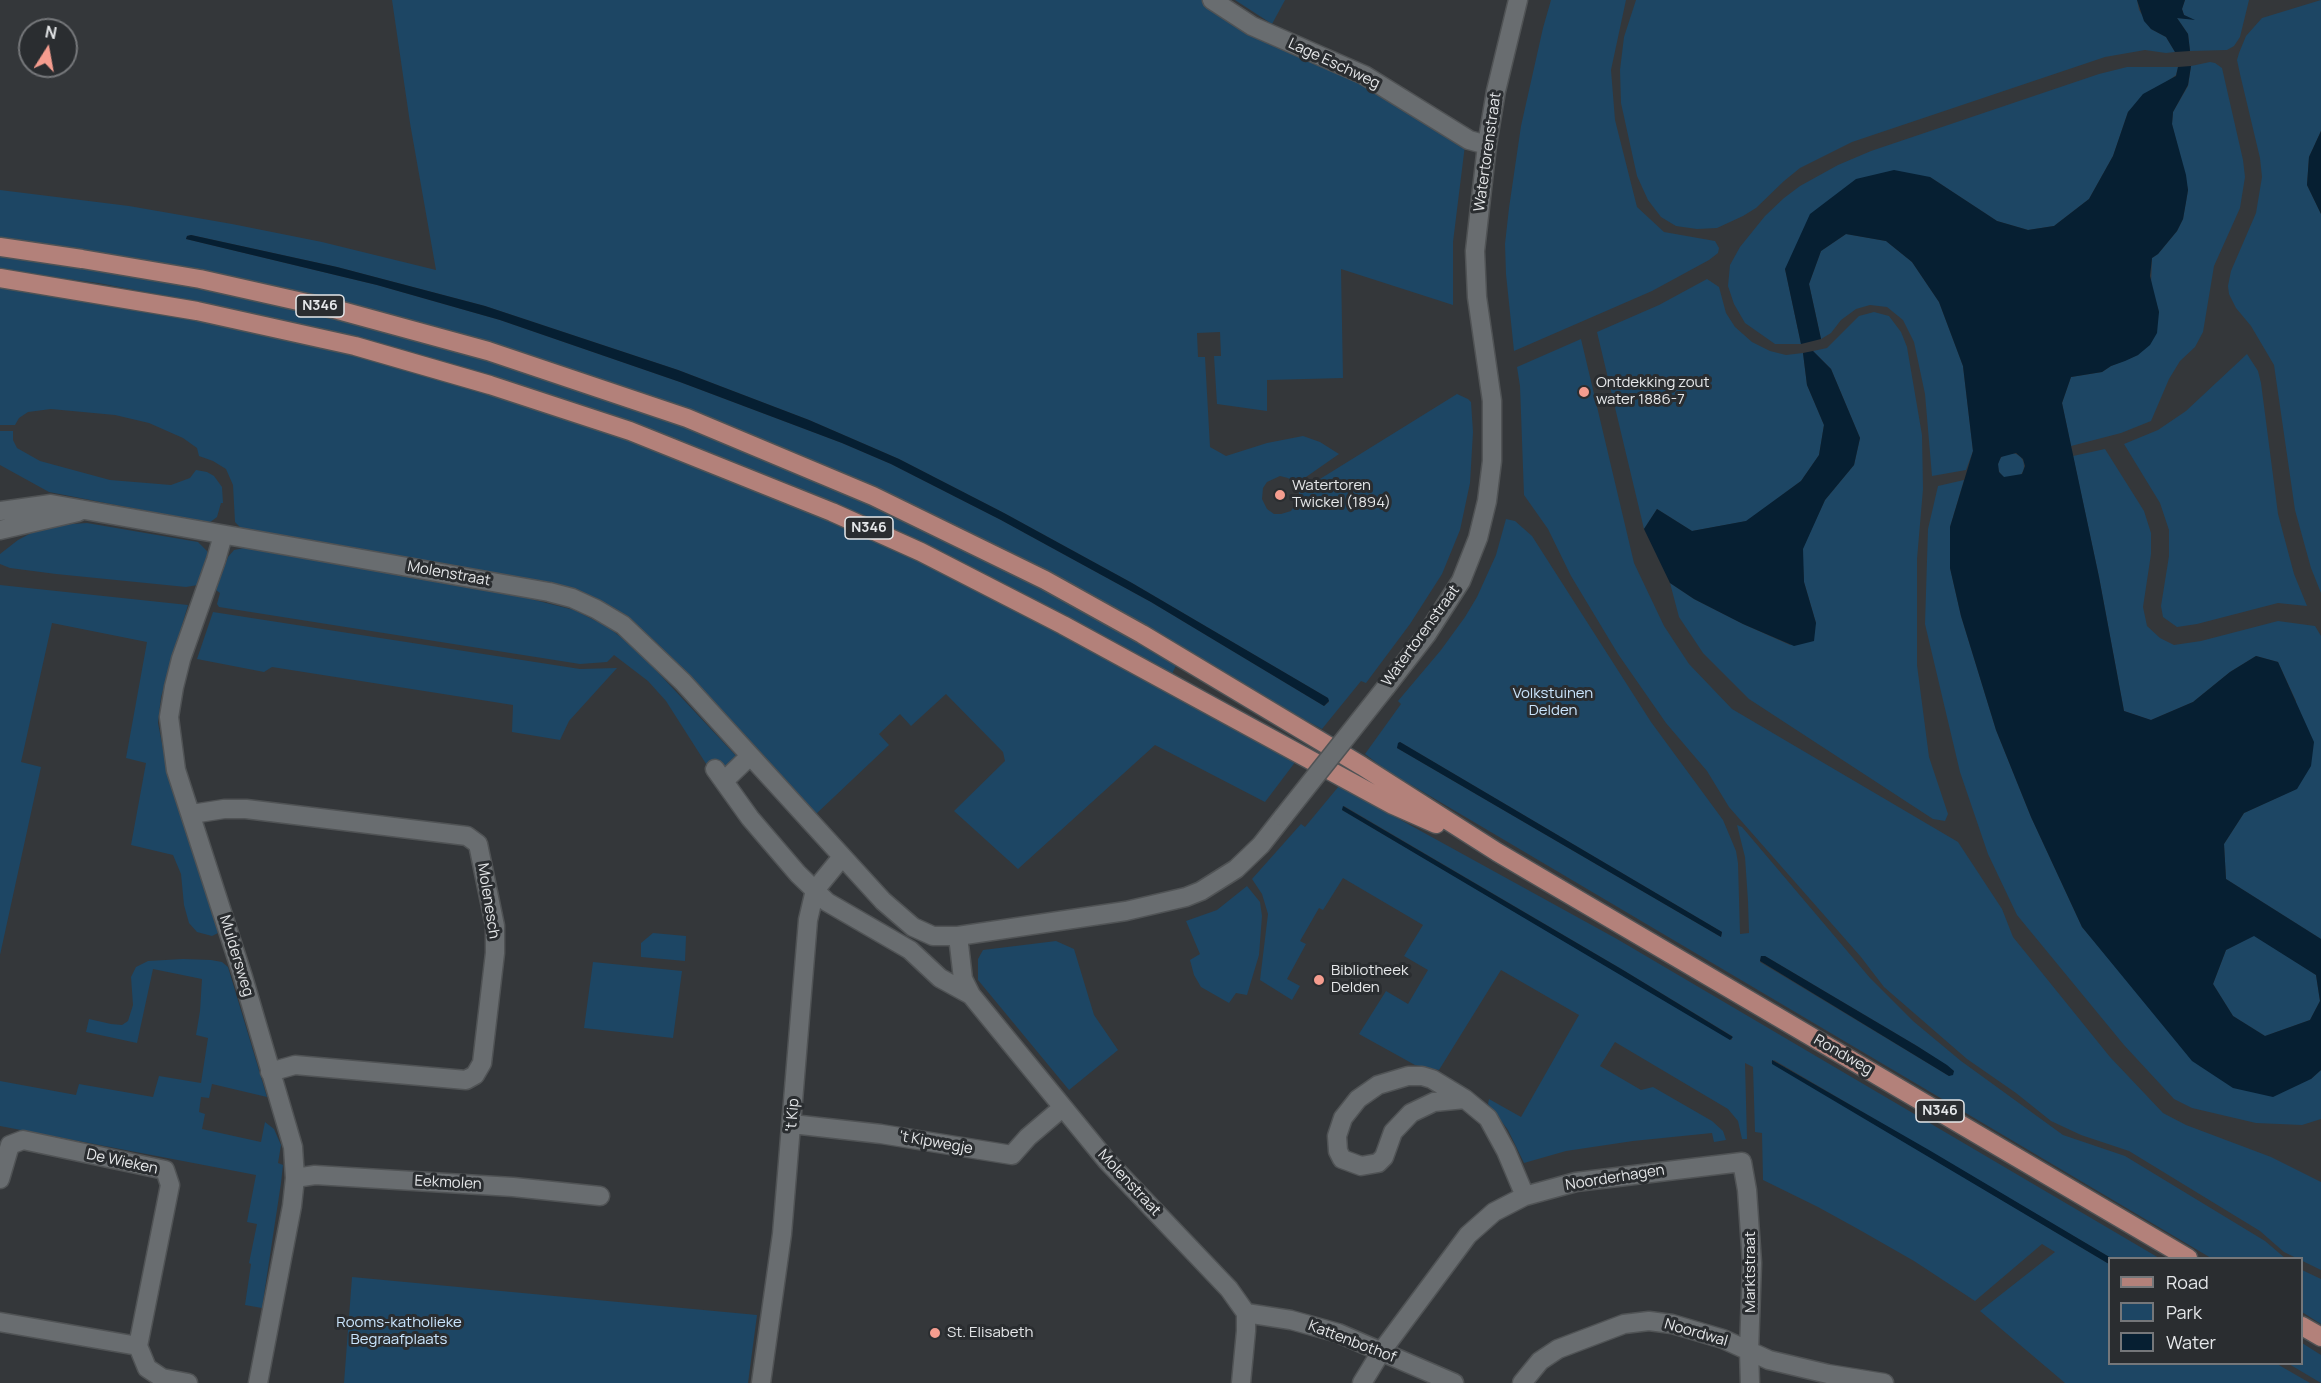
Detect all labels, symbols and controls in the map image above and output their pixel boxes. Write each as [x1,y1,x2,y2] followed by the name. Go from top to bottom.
[18,18,78,78] north arrow
[43,20,59,44] text: N
[1285,35,1383,93] street label: Lage Eschweg
[1471,91,1505,213] street label: Watertorenstraat
[296,295,344,317] road number: N346
[1596,374,1709,409] place label: Ontdekking zout water 1886-7
[1577,385,1591,399] marker: Ontdekking zout water 1886-7
[1292,477,1391,512] place label: Watertoren Twickel (1894)
[1273,488,1287,502] marker: Watertoren Twickel (1894)
[845,517,893,539] road number: N346
[406,558,492,590] street label: Molenstraat
[1378,582,1464,690] street label: Watertorenstraat
[1513,685,1593,720] park label: Volkstuinen Delden
[473,862,503,940] street label: Molenesch
[215,913,257,999] street label: Muldersweg
[1331,962,1408,997] place label: Bibliotheek Delden
[1312,973,1326,987] marker: Bibliotheek Delden
[1810,1031,1876,1079] street label: Rondweg
[783,1098,803,1132] street label: 't Kip
[1916,1100,1964,1122] road number: N346
[898,1128,974,1158] street label: 't Kipwegje
[85,1146,159,1178] street label: De Wieken
[1094,1146,1164,1220] street label: Molenstraat
[1564,1161,1666,1195] street label: Noorderhagen
[414,1172,482,1194] street label: Eekmolen
[1742,1231,1760,1313] street label: Marktstraat
[2108,1257,2303,1365] legend
[2166,1270,2209,1294] text: Road
[2166,1300,2202,1324] text: Park
[336,1314,462,1349] park label: Rooms-katholieke Begraafplaats
[1662,1315,1730,1351] street label: Noordwal
[1306,1317,1398,1367] street label: Kattenbothof
[947,1324,1033,1342] place label: St. Elisabeth
[928,1326,942,1340] marker: St. Elisabeth
[2166,1330,2216,1354] text: Water

